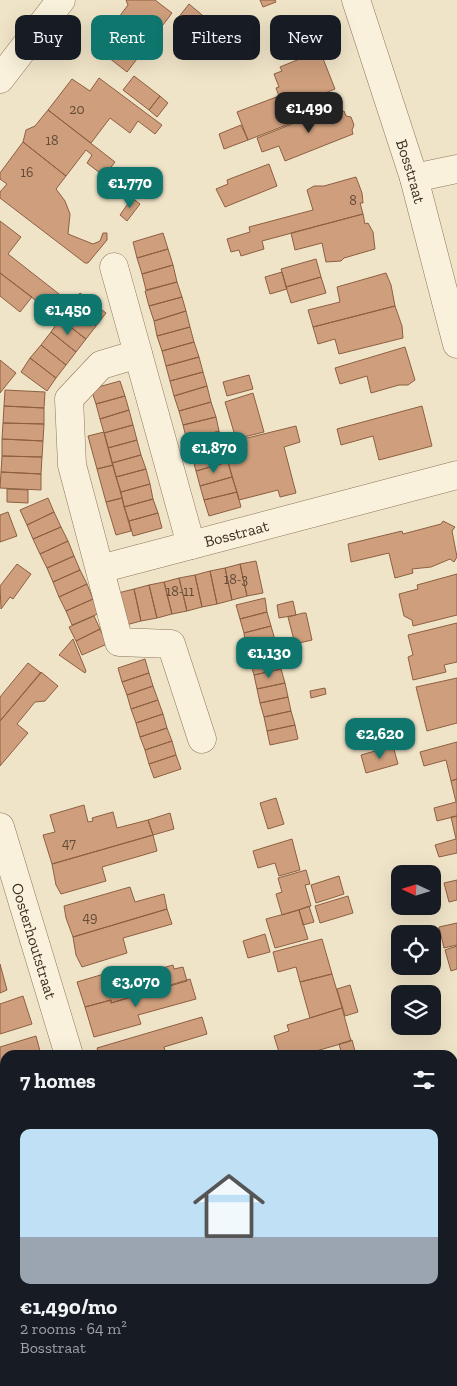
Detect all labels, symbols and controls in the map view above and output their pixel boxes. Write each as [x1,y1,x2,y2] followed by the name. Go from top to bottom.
[15,15,81,60] chip: Buy
[91,15,163,60] chip: Rent
[173,15,260,60] chip: Filters
[270,15,341,60] chip: New
[268,92,350,134] pin: €1,490
[286,98,332,117] text: €1,490
[69,101,85,118] house number: 20
[46,132,58,149] house number: 18
[393,137,430,205] street label: Bosstraat
[21,164,33,181] house number: 16
[89,166,171,209] pin: €1,770
[108,173,152,192] text: €1,770
[349,192,357,209] house number: 8
[27,294,109,336] pin: €1,450
[45,300,91,319] text: €1,450
[173,432,255,474] pin: €1,870
[191,438,237,457] text: €1,870
[202,515,271,551] street label: Bosstraat
[224,571,248,588] house number: 18-3
[166,583,195,600] house number: 18-11
[228,636,310,679] pin: €1,130
[247,643,291,662] text: €1,130
[339,718,421,760] pin: €2,620
[356,724,404,743] text: €2,620
[62,835,76,852] house number: 47
[391,865,441,915] north arrow
[391,865,441,1035] map controls
[8,881,61,1001] street label: Oosterhoutstraat
[83,909,97,926] house number: 49
[391,925,441,975] button: locate
[95,966,177,1008] pin: €3,070
[112,972,160,991] text: €3,070
[391,985,441,1035] button: layers
[410,1066,438,1094] icon: filters
[20,1068,96,1093] text: 7 homes
[184,1161,274,1251] icon: home
[20,1294,117,1319] text: €1,490/mo
[20,1319,127,1338] text: 2 rooms · 64 m²
[20,1338,86,1357] text: Bosstraat

